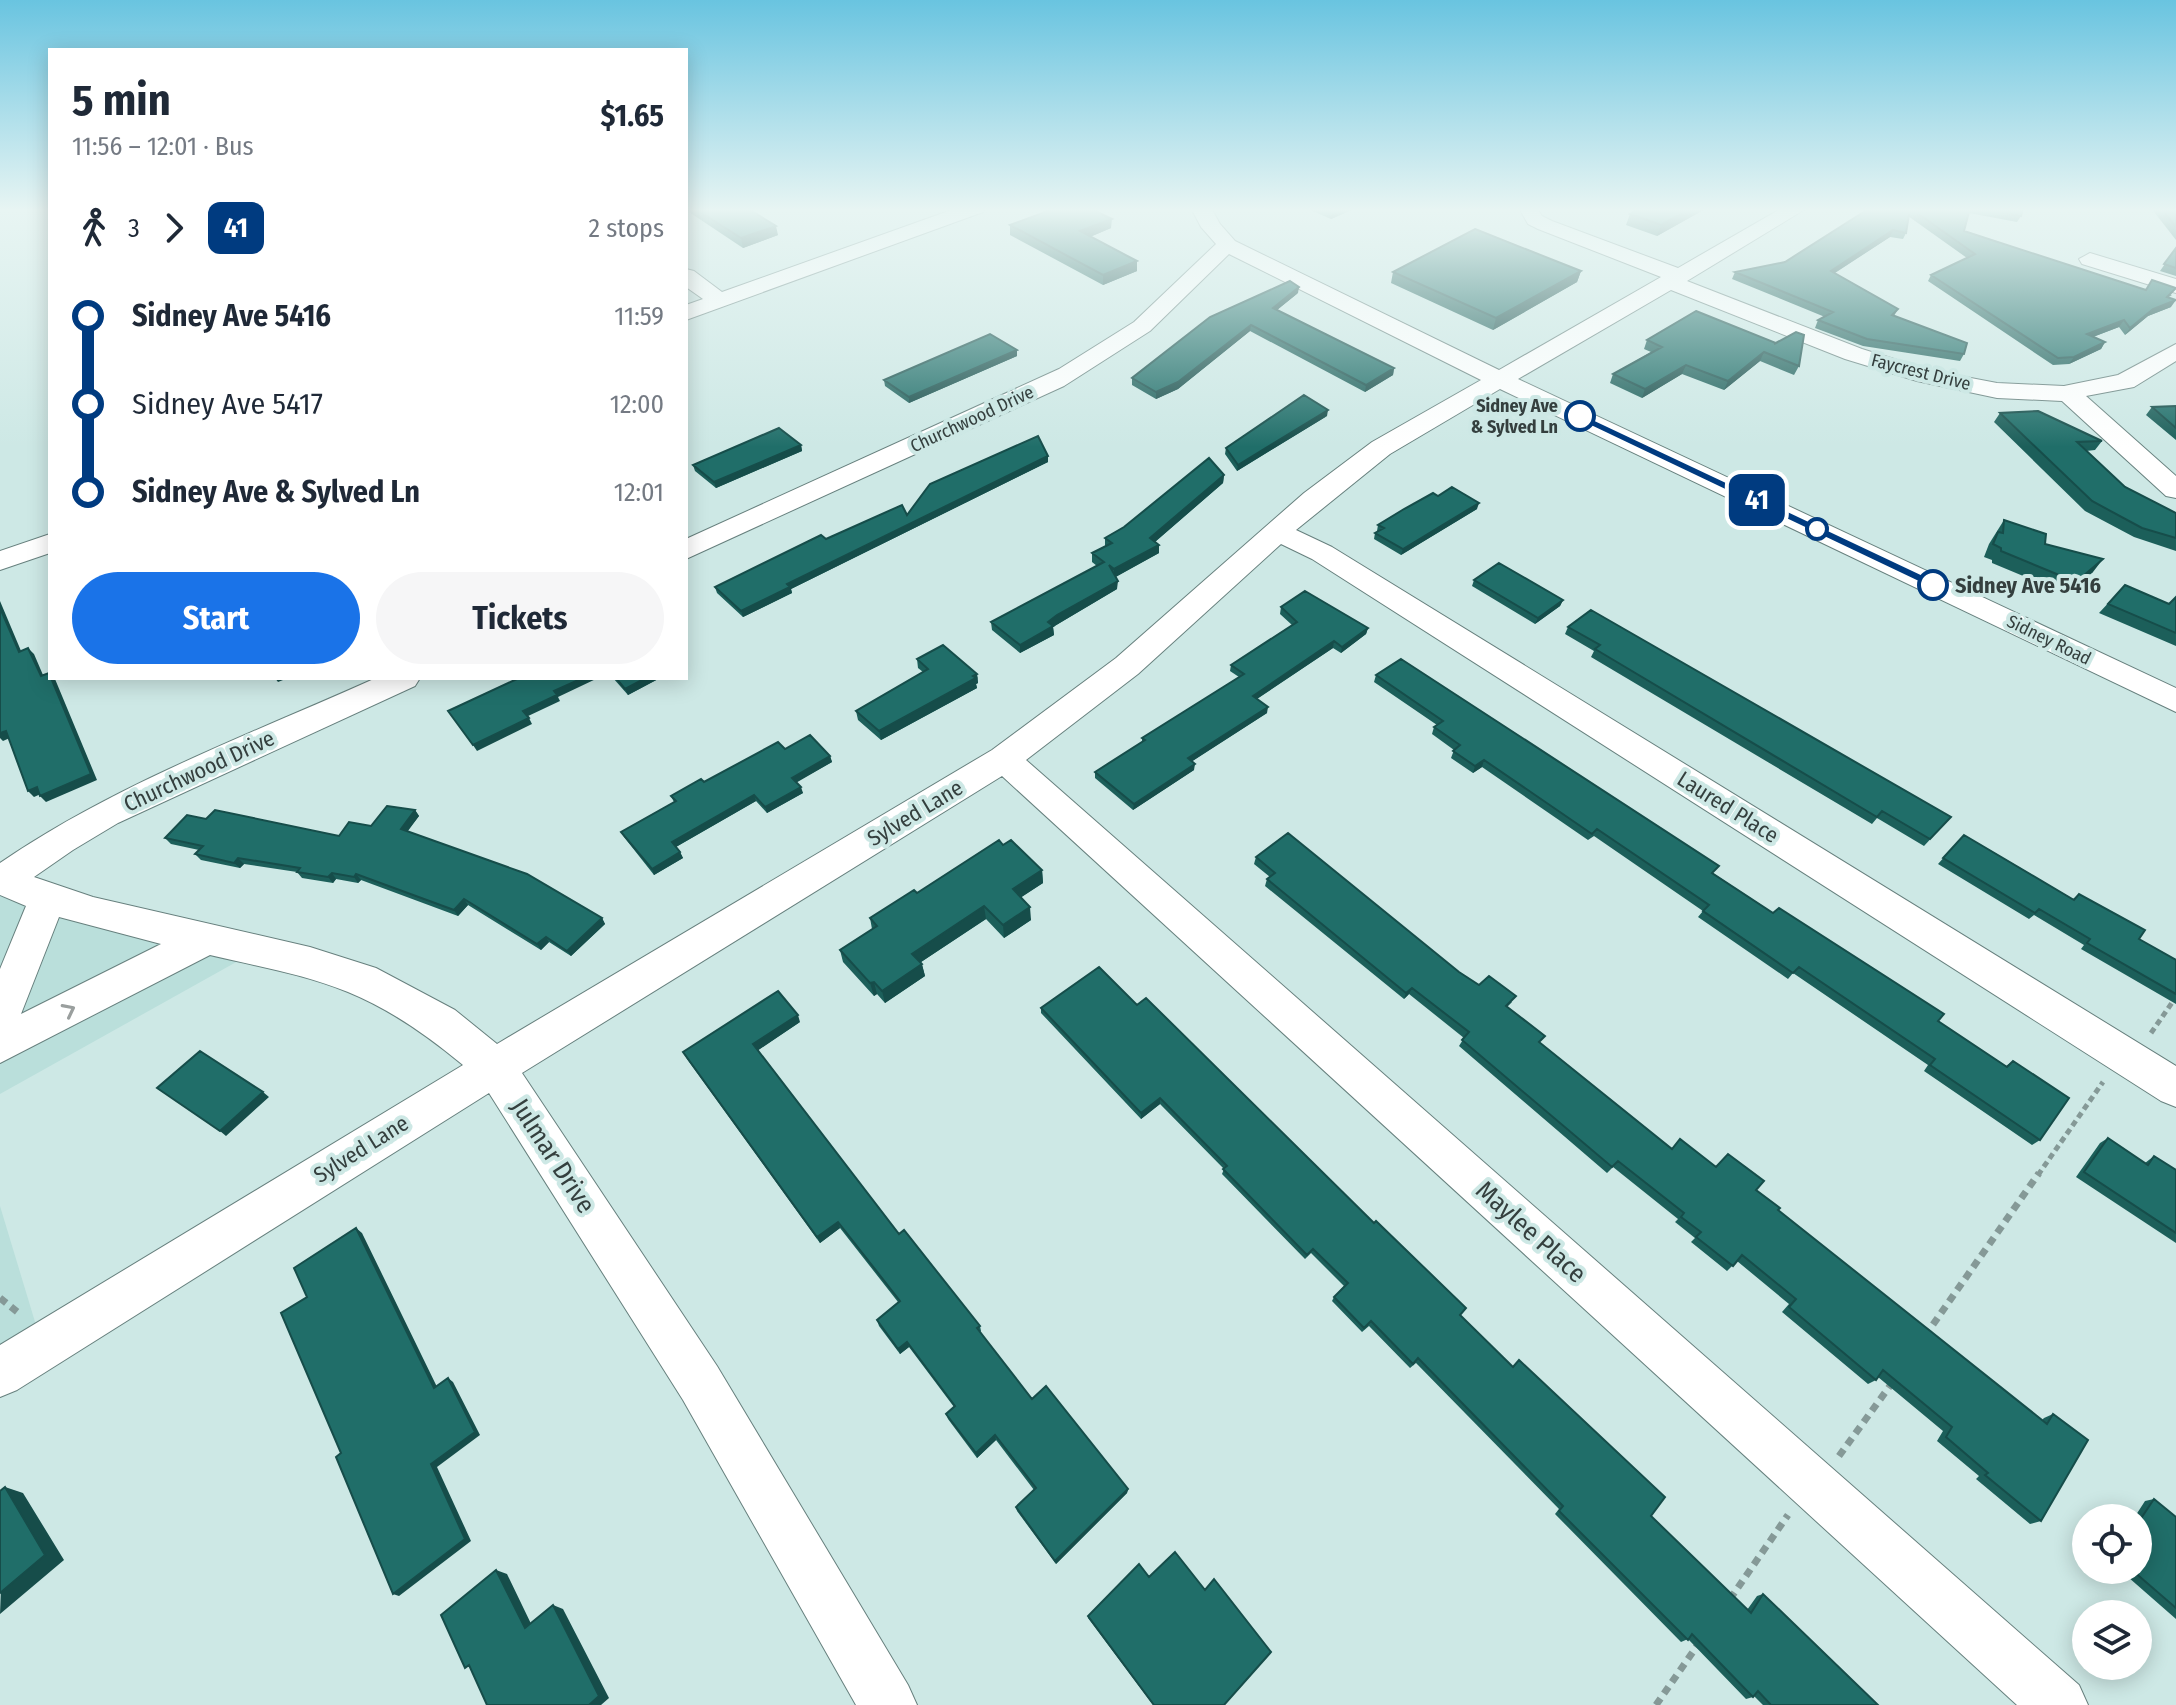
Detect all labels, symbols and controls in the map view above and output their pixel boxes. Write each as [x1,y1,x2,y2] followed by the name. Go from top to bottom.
[72,74,171,127] text: 5 min
[601,98,664,134] text: $1.65
[72,131,254,162] text: 11:56 – 12:01 · Bus
[72,206,116,250] icon: walk
[152,206,196,250] icon: forward
[224,211,248,244] text: 41
[128,213,140,244] text: 3
[589,213,664,244] text: 2 stops
[132,298,331,334] text: Sidney Ave 5416
[614,301,664,332] text: 11:59
[1869,349,1973,395] street label: Faycrest Drive
[907,381,1037,457] street label: Churchwood Drive
[132,386,323,422] text: Sidney Ave 5417
[610,389,664,420] text: 12:00
[1471,395,1558,438] place label: Sidney Ave & Sylved Ln
[1565,401,1595,431] marker: Sidney Ave & Sylved Ln
[132,474,420,510] text: Sidney Ave & Sylved Ln
[1721,474,1793,526] line badge: 41
[614,477,664,508] text: 12:01
[1745,483,1769,516] text: 41
[1806,518,1828,540] unlabelled marker
[1918,570,1948,600] marker: Sidney Ave 5416
[72,572,360,664] button: Start
[376,572,664,664] button: Tickets
[1955,572,2101,599] place label: Sidney Ave 5416
[2003,610,2095,670] street label: Sidney Road
[119,724,279,818] street label: Churchwood Drive
[1672,765,1784,849] street label: Laured Place
[862,774,968,852] street label: Sylved Lane
[61,1004,76,1019] one-way arrow
[504,1093,602,1219] street label: Julmar Drive
[309,1109,413,1189] street label: Sylved Lane
[1470,1175,1592,1289] street label: Maylee Place
[2072,1504,2152,1680] map controls
[2072,1504,2152,1584] button: locate
[2072,1600,2152,1680] button: layers

